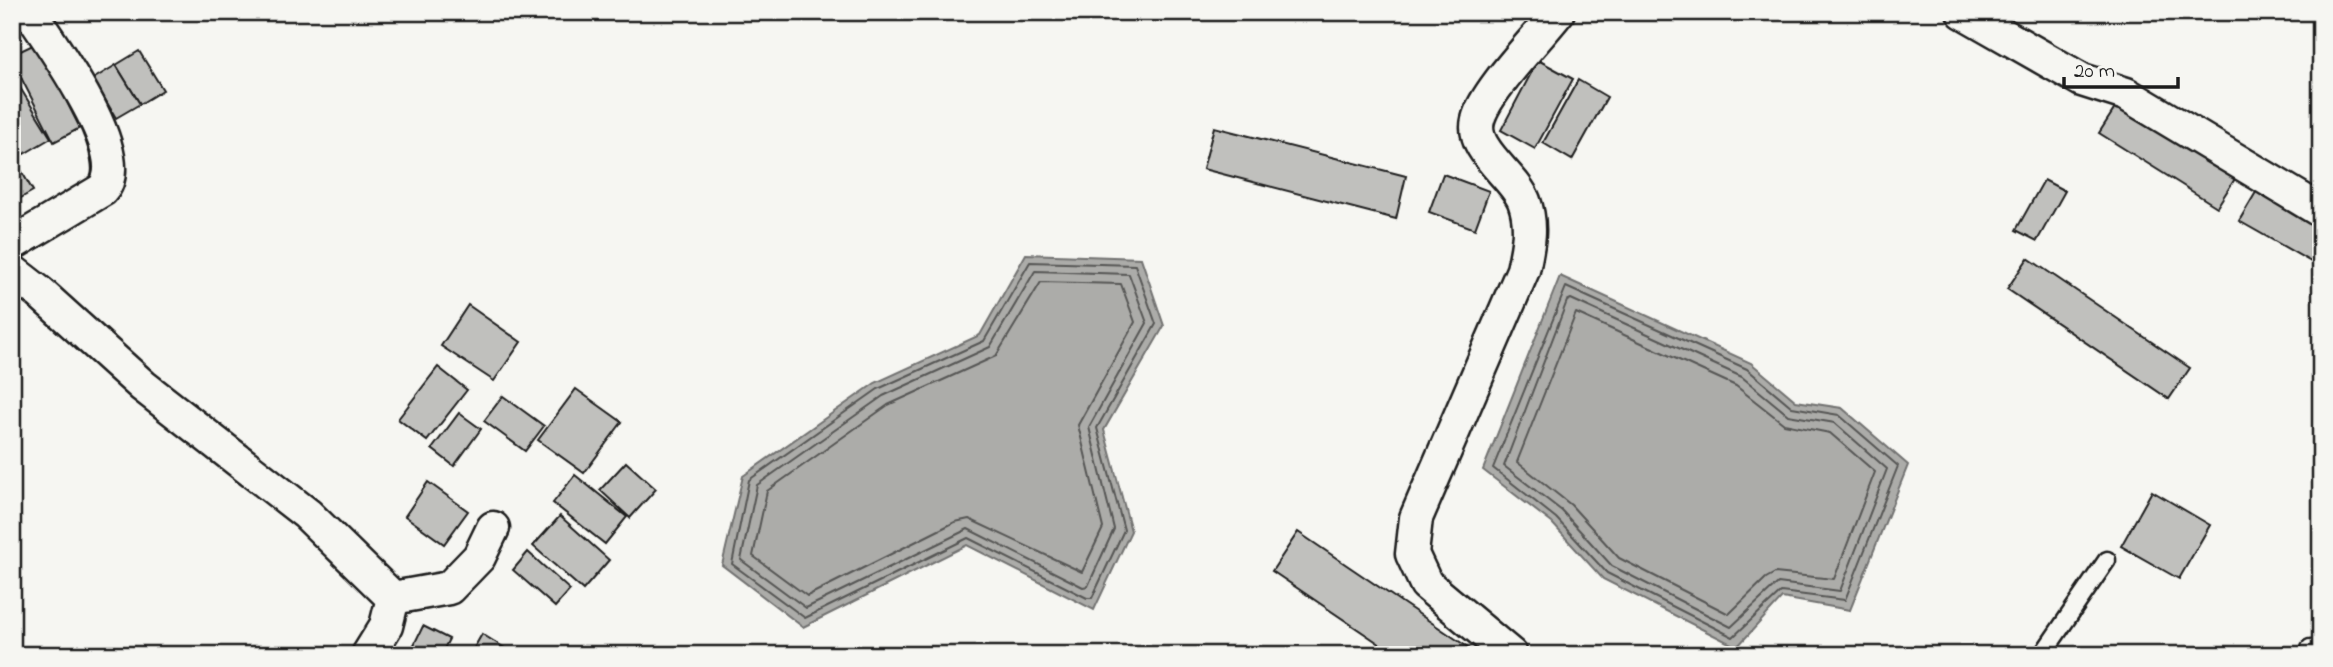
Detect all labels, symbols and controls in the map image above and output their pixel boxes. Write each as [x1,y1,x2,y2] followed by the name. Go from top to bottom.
[2064,46,2177,90] scale bar
[2074,57,2115,87] text: 20 m

